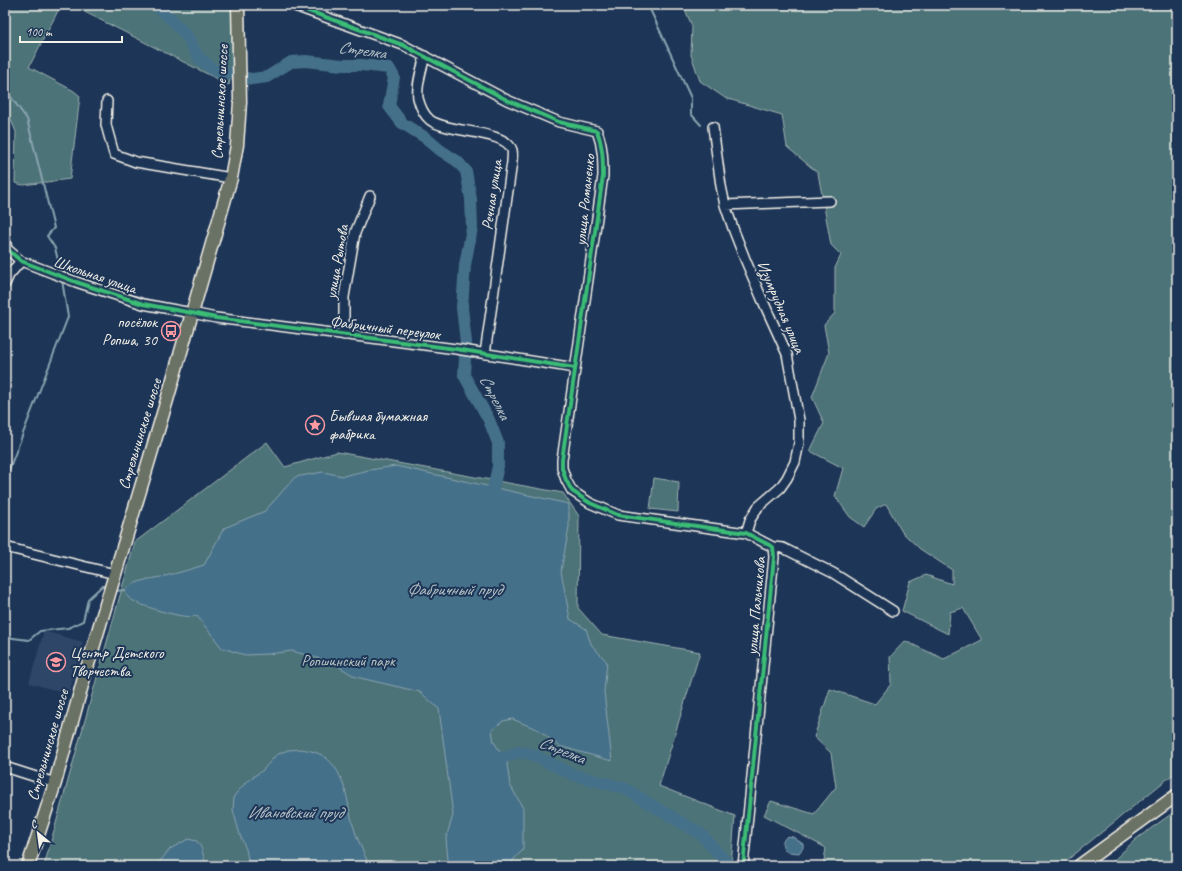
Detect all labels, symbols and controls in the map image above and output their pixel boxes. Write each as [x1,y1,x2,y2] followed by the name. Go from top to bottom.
[20,18,122,44] scale bar
[26,24,53,40] text: 100 m
[337,36,389,64] water label: Стрелка
[207,42,233,160] street label: Стрельнинское шоссе
[570,152,600,248] street label: улица Романенко
[477,157,507,231] street label: Речная улица
[320,222,354,302] street label: улица Рытова
[51,251,140,299] street label: Школьная улица
[752,258,810,357] street label: Изумрудная улица
[329,311,443,345] street label: Фабричный переулок
[102,312,159,350] place label: посёлок Ропша, 30
[160,320,182,342] bus stop icon: посёлок Ропша, 30
[475,371,516,425] water label: Стрелка
[114,375,167,492] street label: Стрельнинское шоссе
[329,406,429,444] place label: Бывшая бумажная фабрика
[304,414,326,436] place icon: Бывшая бумажная фабрика
[742,555,770,657] street label: улица Пальчикова
[407,579,506,600] water label: Фабричный пруд
[70,643,165,681] place label: Центр Детского Творчества
[45,651,67,673] school or university icon: Центр Детского Творчества
[301,651,396,671] park label: Ропшинский парк
[23,685,74,803] street label: Стрельнинское шоссе
[536,731,590,769] water label: Стрелка
[247,802,347,823] water label: Ивановский пруд
[18,813,58,853] north arrow
[27,816,40,832] text: С

